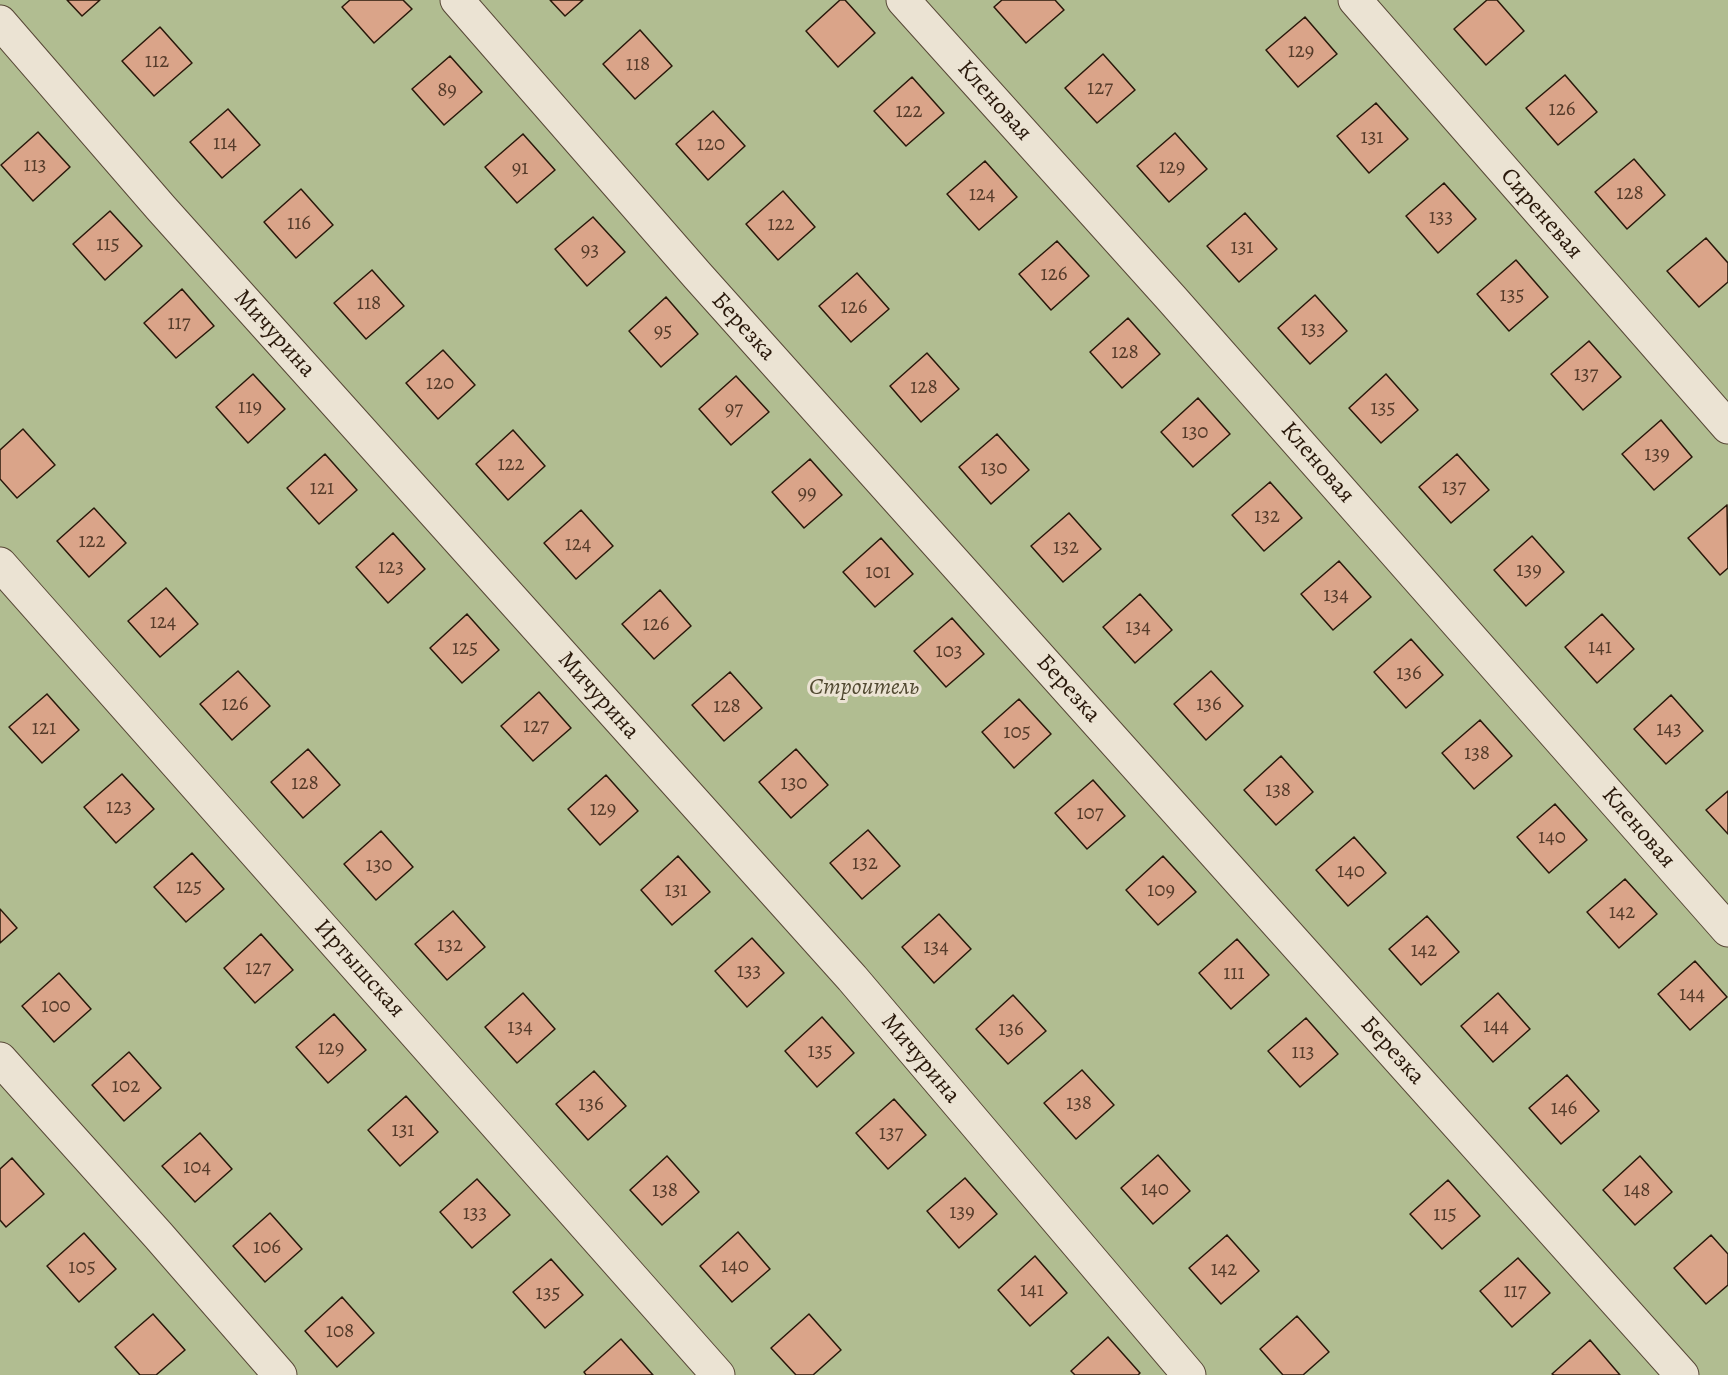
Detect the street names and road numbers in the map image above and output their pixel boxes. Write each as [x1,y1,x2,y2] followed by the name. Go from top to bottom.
[950,55,1038,147] street label: Кленовая
[1494,163,1588,265] street label: Сиреневая
[227,284,321,384] street label: Мичурина
[705,287,781,367] street label: Березка
[1274,416,1360,510] street label: Кленовая
[551,646,645,746] street label: Мичурина
[1030,649,1106,729] street label: Березка
[1595,781,1681,875] street label: Кленовая
[307,914,411,1024] street label: Иртышская
[874,1008,966,1110] street label: Мичурина
[1354,1011,1430,1091] street label: Березка

